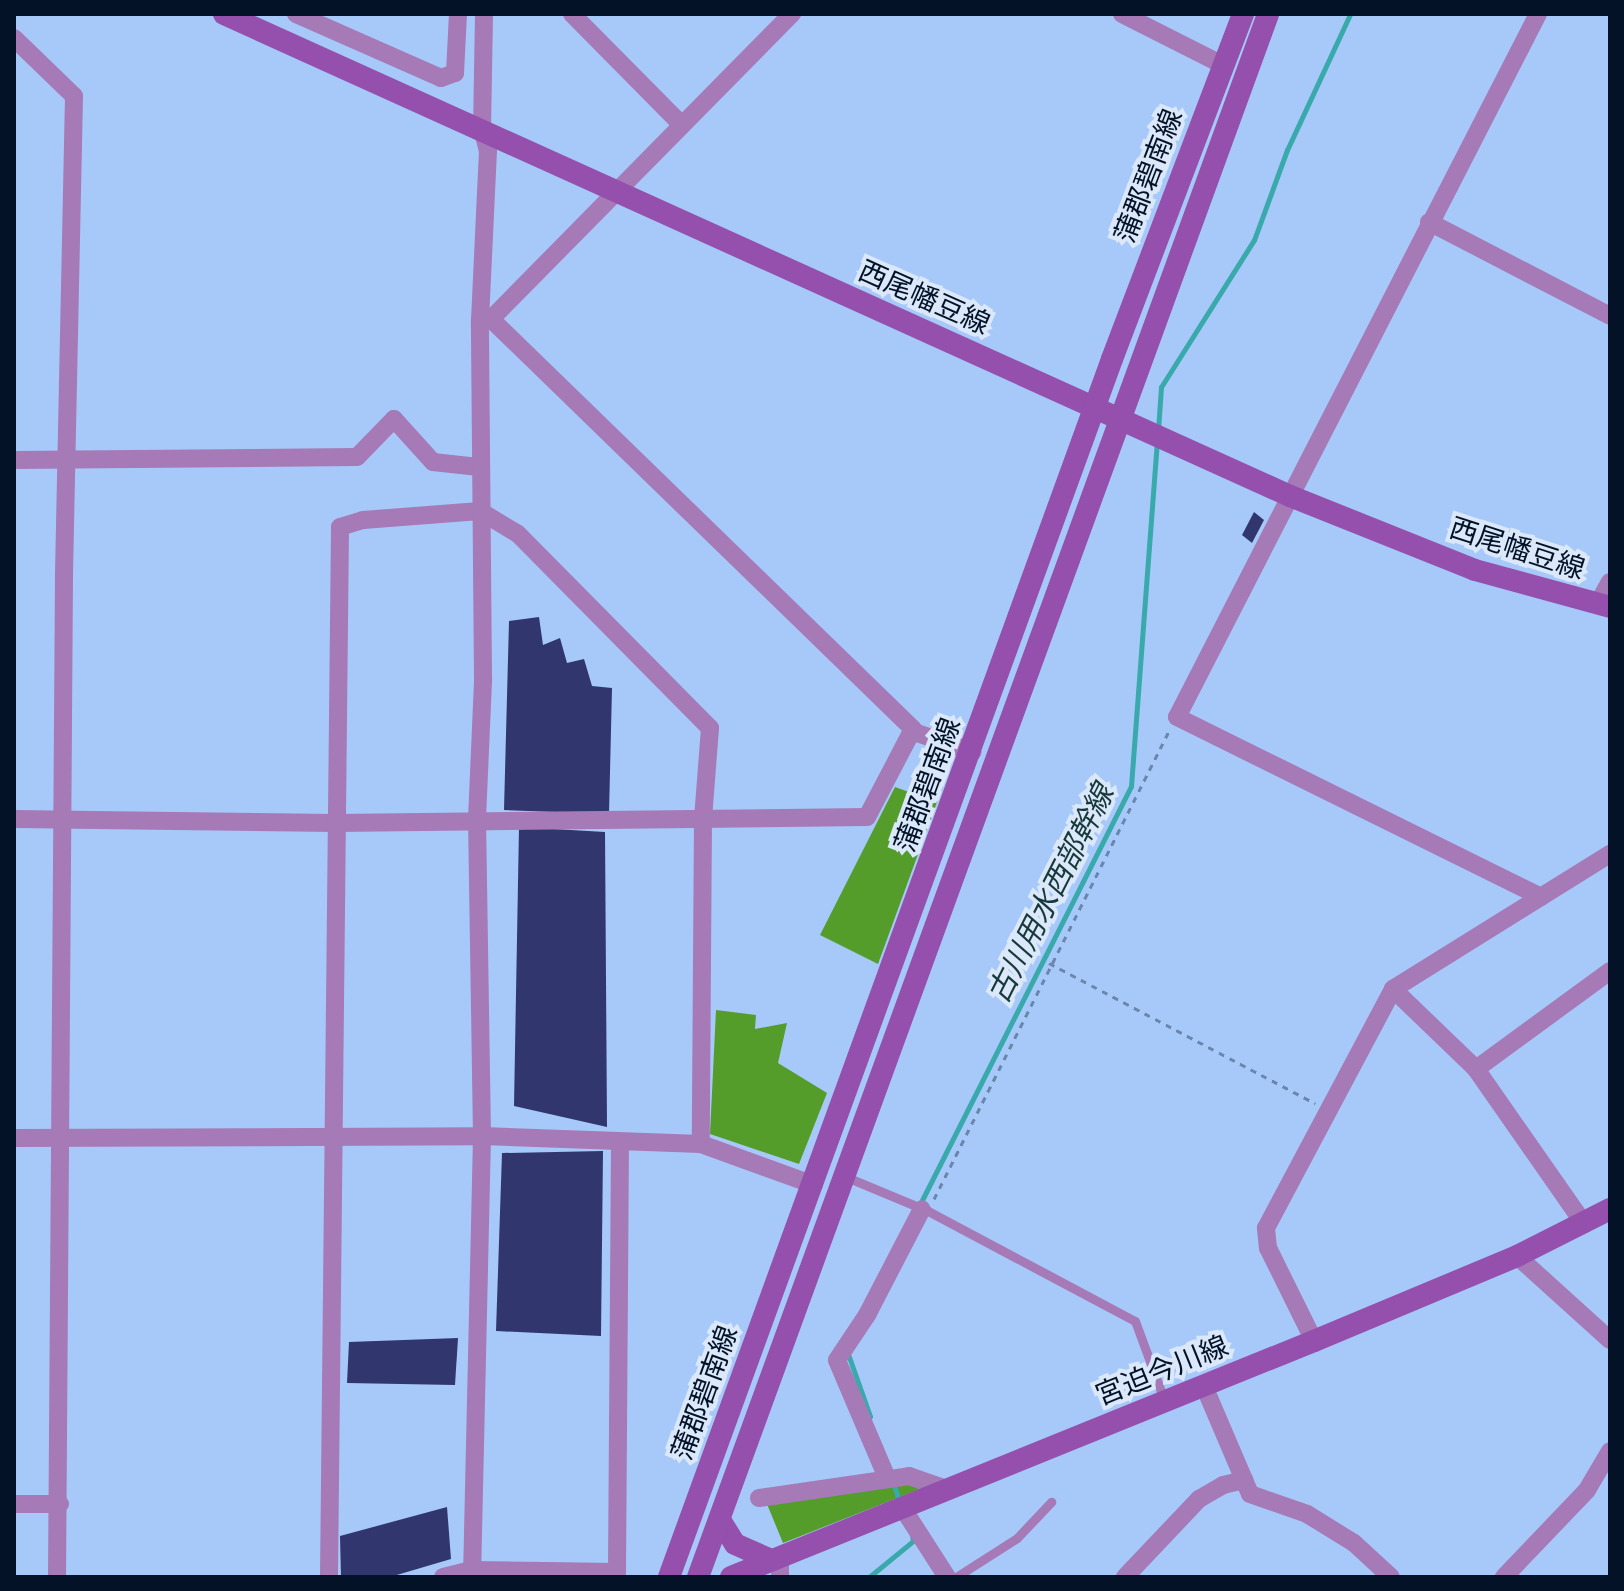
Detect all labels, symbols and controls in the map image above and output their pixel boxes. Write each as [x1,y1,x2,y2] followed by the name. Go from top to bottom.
[1108,105,1190,247] street label: 蒲郡碧南線
[853,254,995,342] street label: 西尾幡豆線
[1445,511,1589,587] street label: 西尾幡豆線
[888,713,968,857] street label: 蒲郡碧南線
[980,779,1122,1009] water label: 古川用水西部幹線
[665,1321,745,1465] street label: 蒲郡碧南線
[1091,1329,1233,1413] street label: 宮迫今川線

